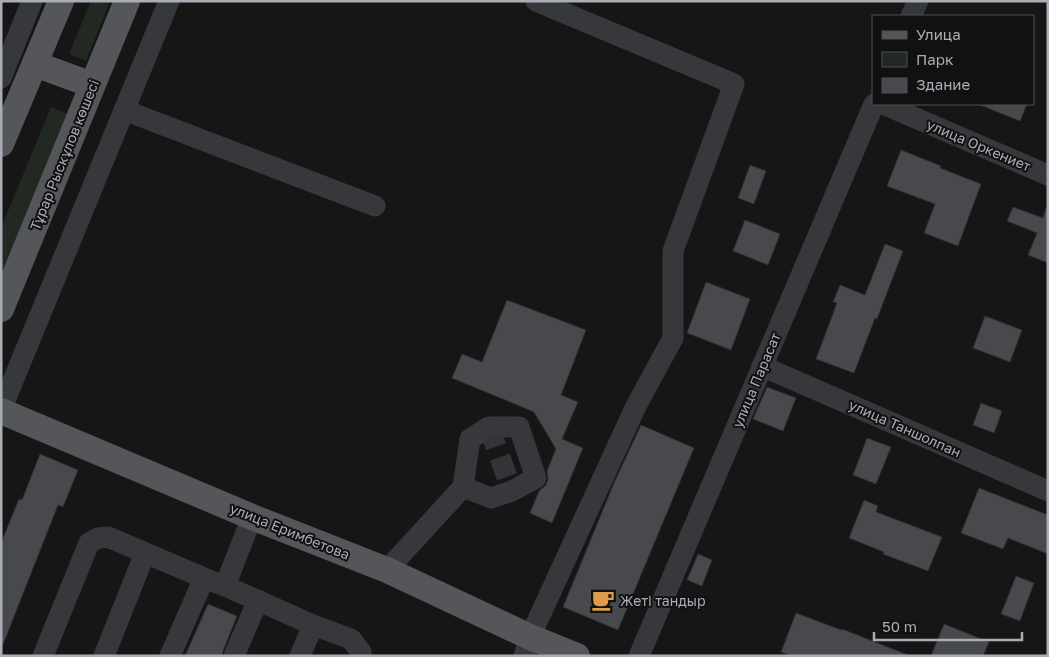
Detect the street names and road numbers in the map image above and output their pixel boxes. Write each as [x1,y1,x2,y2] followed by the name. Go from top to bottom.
[26,77,103,233] street label: Тұрар Рыскұлов көшесі
[924,115,1034,175] street label: улица Оркениет
[728,330,784,430] street label: улица Парасат
[846,396,964,460] street label: улица Таншолпан
[228,499,352,563] street label: улица Еримбетова

